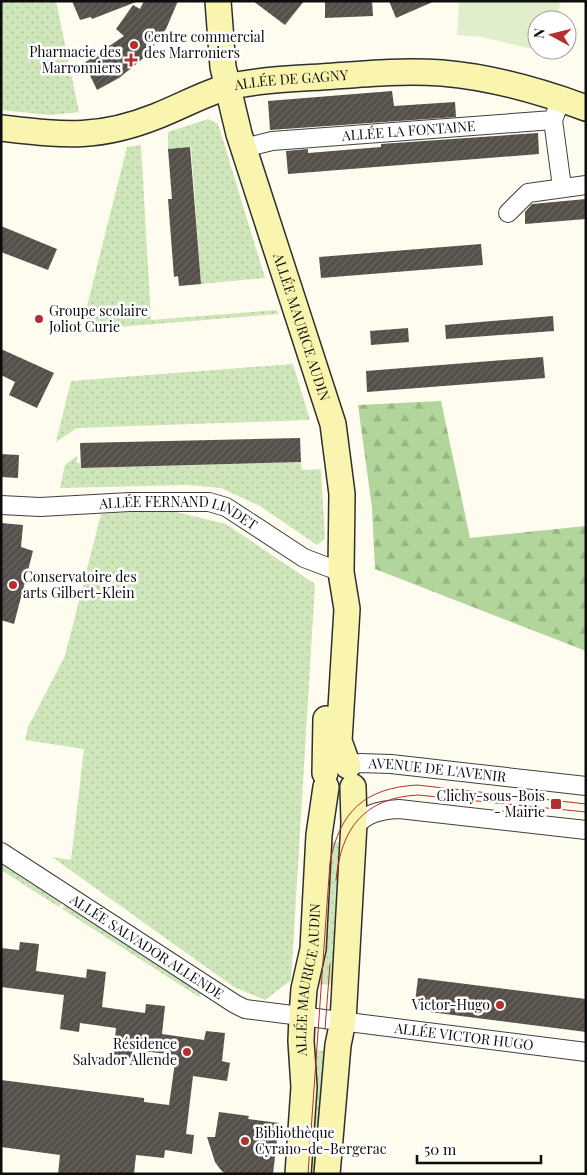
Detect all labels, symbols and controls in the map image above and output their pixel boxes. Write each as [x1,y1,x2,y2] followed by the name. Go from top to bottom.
[527,10,577,60] north arrow
[144,27,265,62] place label: Centre commercial des Marroniers
[529,27,549,40] text: N
[128,39,140,51] marker: Centre commercial des Marroniers
[29,42,121,77] place label: Pharmacie des Marronniers
[125,54,137,66] marker: Pharmacie des Marronniers
[232,65,349,94] street label: ALLÉE DE GAGNY
[340,116,476,145] street label: ALLÉE LA FONTAINE
[269,250,335,403] street label: ALLÉE MAURICE AUDIN
[48,301,148,336] place label: Groupe scolaire Joliot Curie
[33,313,45,325] marker: Groupe scolaire Joliot Curie
[98,492,262,534] street label: ALLÉE FERNAND LINDET
[23,567,137,602] place label: Conservatoire des arts Gilbert-Klein
[7,579,19,591] marker: Conservatoire des arts Gilbert-Klein
[367,753,508,786] street label: AVENUE DE L'AVENIR
[437,786,545,821] place label: Clichy-sous-Bois - Mairie
[549,797,563,811] marker: Clichy-sous-Bois - Mairie
[66,889,228,1003] street label: ALLÉE SALVADOR ALLENDE
[291,903,324,1058] street label: ALLÉE MAURICE AUDIN
[411,995,490,1014] place label: Victor-Hugo
[494,999,506,1011] marker: Victor-Hugo
[393,1018,535,1054] street label: ALLÉE VICTOR HUGO
[73,1034,177,1069] place label: Résidence Salvador Allende
[181,1046,193,1058] marker: Résidence Salvador Allende
[255,1123,387,1158] place label: Bibliothèque Cyrano-de-Bergerac
[417,1132,541,1164] scale bar
[239,1135,251,1147] marker: Bibliothèque Cyrano-de-Bergerac
[424,1139,457,1159] text: 50 m

